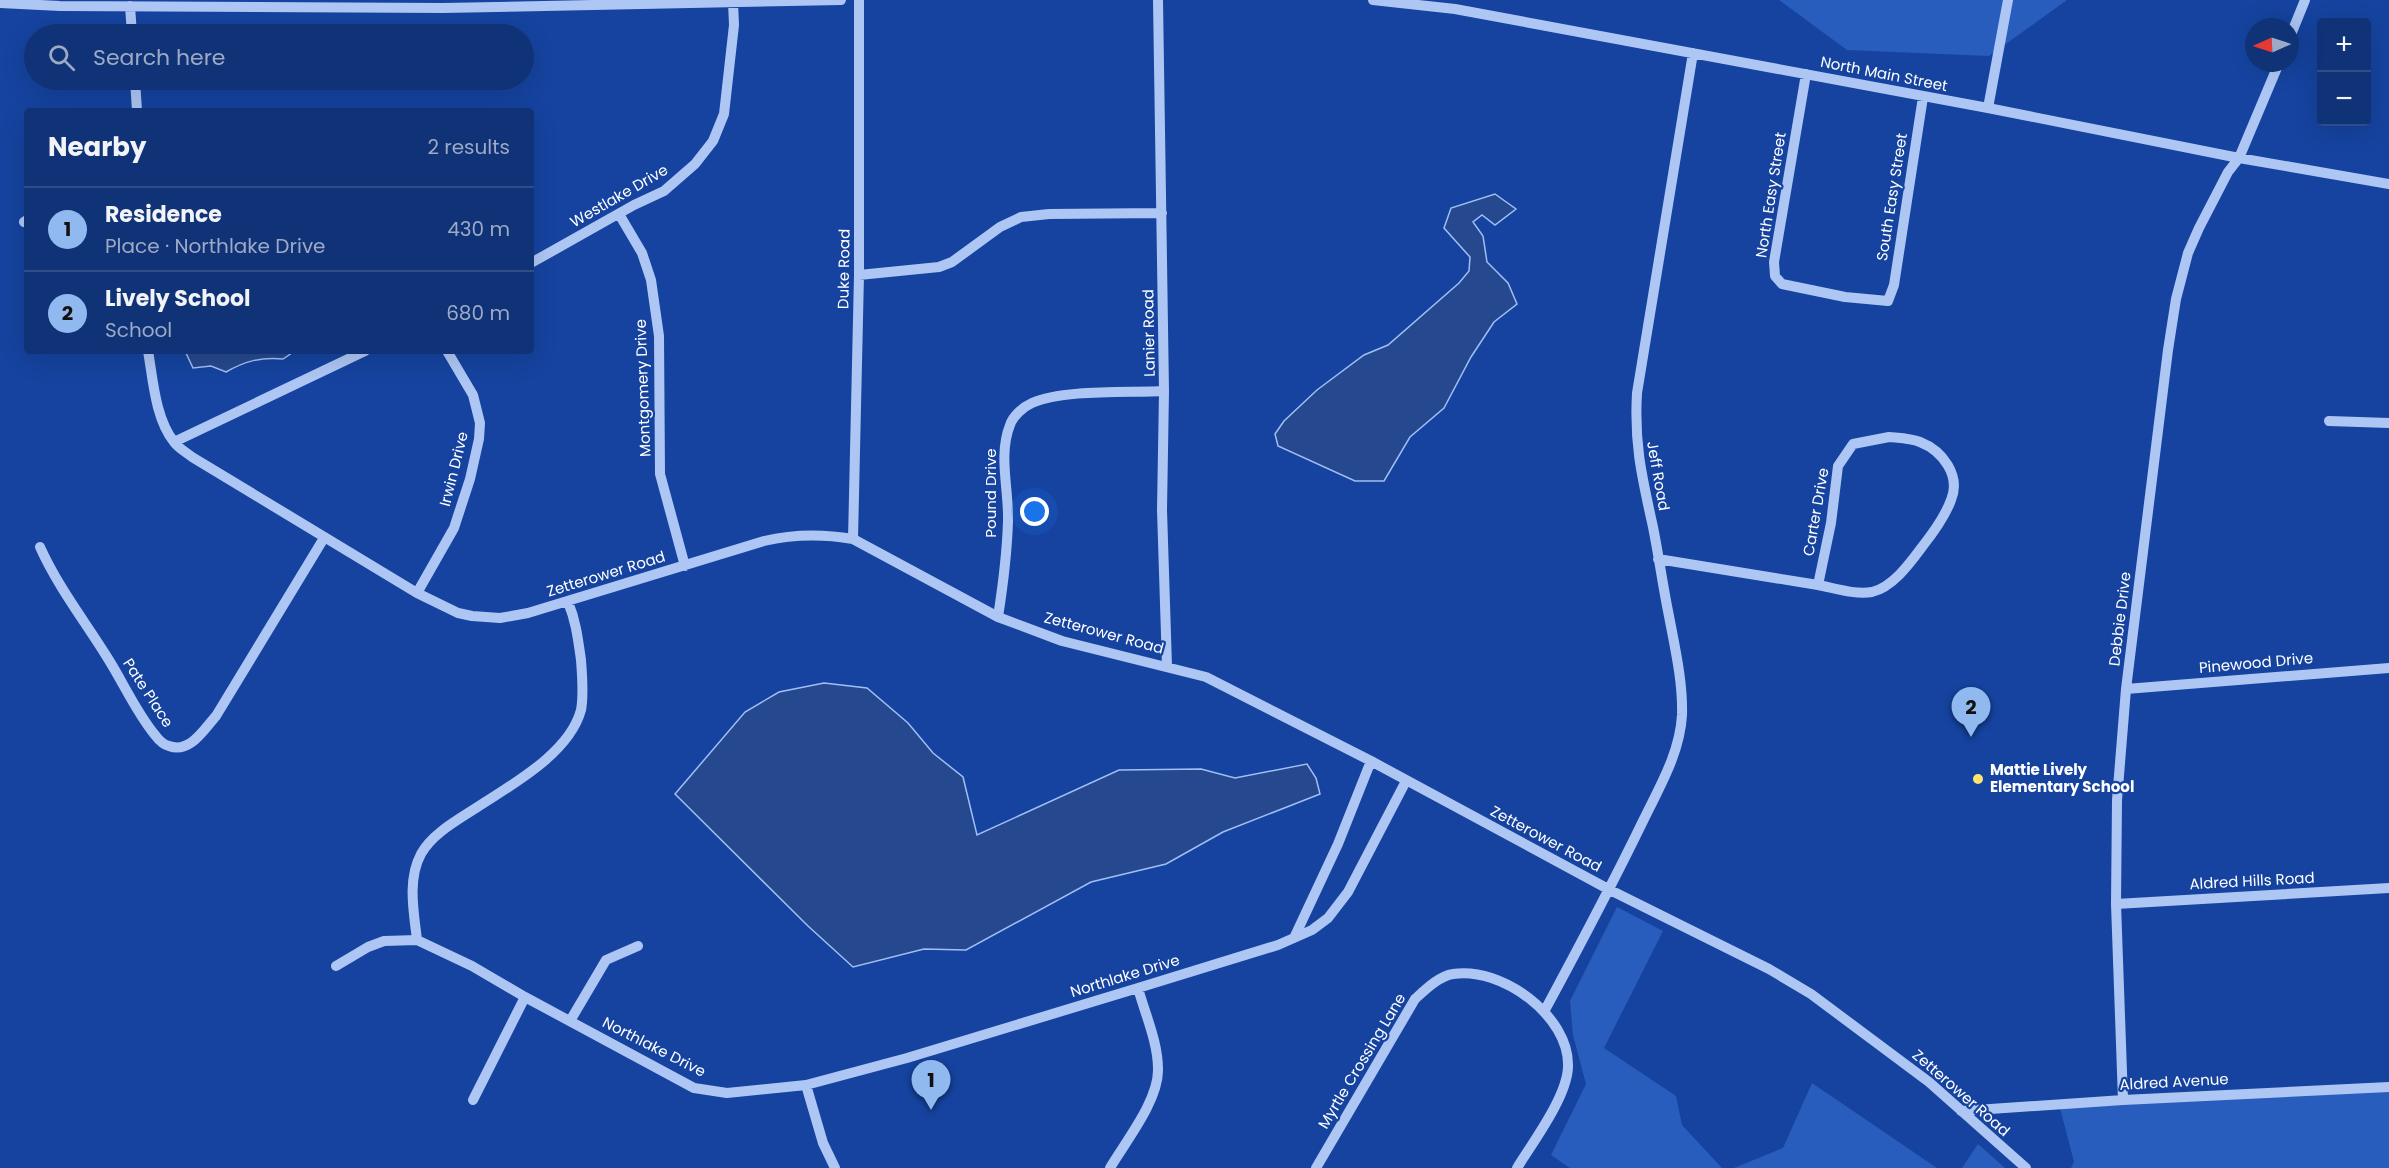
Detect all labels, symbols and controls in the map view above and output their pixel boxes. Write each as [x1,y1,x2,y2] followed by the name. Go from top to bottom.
[2245,18,2299,72] north arrow
[2317,18,2371,126] map controls
[2317,18,2371,72] button: +
[24,24,534,90] search box
[45,41,78,74] icon: search
[93,42,226,73] text: Search here
[1819,51,1949,96] street label: North Main Street
[2317,72,2371,126] button: −
[48,129,146,165] text: Nearby
[1750,131,1791,259] street label: North Easy Street
[1871,132,1912,262] street label: South Easy Street
[427,133,510,161] text: 2 results
[566,159,672,232] street label: Westlake Drive
[105,199,222,230] text: Residence
[64,215,71,243] text: 1
[447,215,510,243] text: 430 m
[832,229,855,309] street label: Duke Road
[105,232,326,260] text: Place · Northlake Drive
[105,283,251,314] text: Lively School
[1137,289,1160,377] street label: Lanier Road
[62,299,73,327] text: 2
[446,299,510,327] text: 680 m
[105,316,172,344] text: School
[630,319,655,457] street label: Montgomery Drive
[434,429,473,509] street label: Irwin Drive
[1642,440,1675,512] street label: Jeff Road
[980,448,1001,538] street label: Pound Drive
[1797,466,1834,558] street label: Carter Drive
[1020,497,1049,526] your location
[544,545,668,602] street label: Zetterower Road
[2103,571,2136,667] street label: Debbie Drive
[1042,606,1166,659] street label: Zetterower Road
[2198,647,2314,678] street label: Pinewood Drive
[118,654,179,731] street label: Pate Place
[1952,688,1990,737] pin: 2
[1990,759,2134,797] place label: Mattie Lively Elementary School
[1971,772,1985,786] marker: Mattie Lively Elementary School
[1487,800,1605,877] street label: Zetterower Road
[2189,867,2315,894] street label: Aldred Hills Road
[1068,949,1182,1002] street label: Northlake Drive
[1313,989,1410,1133] street label: Myrtle Crossing Lane
[599,1011,709,1082] street label: Northlake Drive
[1908,1044,2015,1141] street label: Zetterower Road
[912,1060,950,1110] pin: 1
[2119,1068,2229,1095] street label: Aldred Avenue

